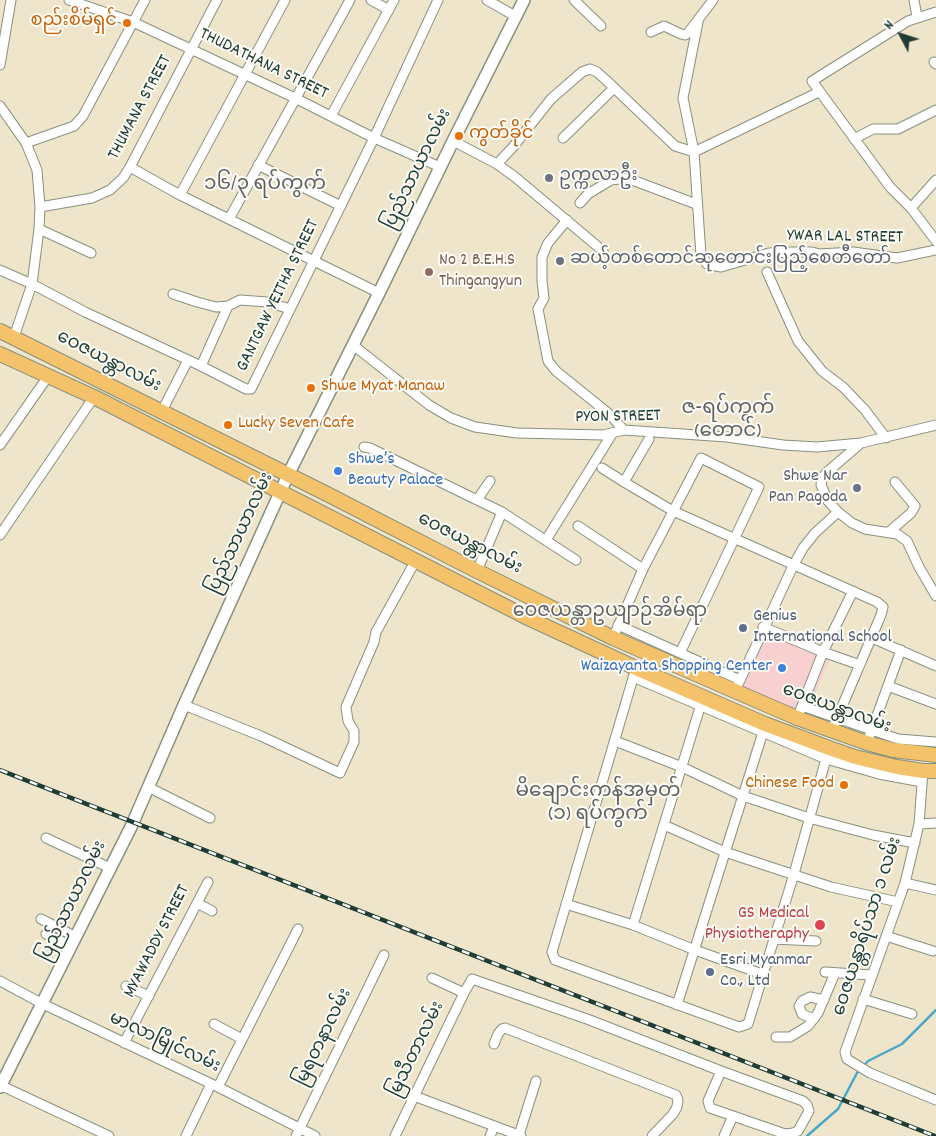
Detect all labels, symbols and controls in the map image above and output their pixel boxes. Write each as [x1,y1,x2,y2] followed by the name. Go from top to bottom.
[876,10,926,60] north arrow
[30,12,117,34] place label: စည်းစိမ်ရှင်
[880,16,899,34] text: N
[121,17,133,29] marker: စည်းစိမ်ရှင်
[195,24,331,106] street label: THUDATHANA STREET
[104,52,178,164] street label: THUMANA STREET
[380,106,458,234] street label: ပြည်သာယာလမ်း
[469,125,533,147] place label: ကွတ်ခိုင်
[453,130,465,142] marker: ကွတ်ခိုင်
[559,167,638,189] place label: ဥက္ကလာဦး
[543,172,555,184] marker: ဥက္ကလာဦး
[204,174,326,198] district label: ၁၆/၃ ရပ်ကွက်
[233,216,325,376] street label: GANTGAW YEITHA STREET
[787,226,903,250] street label: YWAR LAL STREET
[570,250,891,272] place label: ဆယ့်တစ်တောင်ဆုတောင်းပြည့်စေတီတော်
[439,251,522,294] place label: No 2 B.E.H.S Thingangyun
[554,255,566,267] marker: ဆယ့်တစ်တောင်ဆုတောင်းပြည့်စေတီတော်
[423,266,435,278] marker: No 2 B.E.H.S Thingangyun
[52,327,164,399] street label: ဝေဇယန္တာလမ်း
[321,377,445,399] place label: Shwe Myat Manaw
[305,382,317,394] marker: Shwe Myat Manaw
[682,398,774,445] district label: ဇ-ရပ်ကွက် (တောင်)
[575,406,661,430] street label: PYON STREET
[238,414,354,436] place label: Lucky Seven Cafe
[222,419,234,431] marker: Lucky Seven Cafe
[348,450,443,492] place label: Shwe’s Beauty Palace
[332,465,344,477] marker: Shwe’s Beauty Palace
[769,467,847,509] place label: Shwe Nar Pan Pagoda
[204,470,280,598] street label: ပြည်သာယာလမ်း
[851,482,863,494] marker: Shwe Nar Pan Pagoda
[413,509,525,581] street label: ဝေဇယန္တာလမ်း
[513,602,707,624] district label: ဝေဇယန္တာဥယျာဉ်အိမ်ရာ
[753,607,892,650] place label: Genius International School
[737,622,749,634] marker: Genius International School
[581,657,772,679] place label: Waizayanta Shopping Center
[776,662,788,674] marker: Waizayanta Shopping Center
[779,680,893,740] street label: ဝေဇယန္တာလမ်း
[745,774,834,796] place label: Chinese Food
[838,779,850,791] marker: Chinese Food
[516,781,680,828] district label: မိချောင်းကန်အမှတ် (၁) ရပ်ကွက်
[830,835,908,1019] street label: ဝေဇယန္တာရိပ်သာ ၁ လမ်း
[35,838,113,966] street label: ပြည်သာယာလမ်း
[120,882,196,1002] street label: MYAWADDY STREET
[705,904,809,946] place label: GS Medical Physiotheraphy
[813,918,827,932] marker: GS Medical Physiotheraphy
[720,951,812,994] place label: Esri Myanmar Co., Ltd
[704,966,716,978] marker: Esri Myanmar Co., Ltd
[292,986,358,1090] street label: မြရတနာလမ်း
[386,999,450,1101] street label: မြသီတာလမ်း
[105,1009,223,1079] street label: မာလာမြိုင်လမ်း

